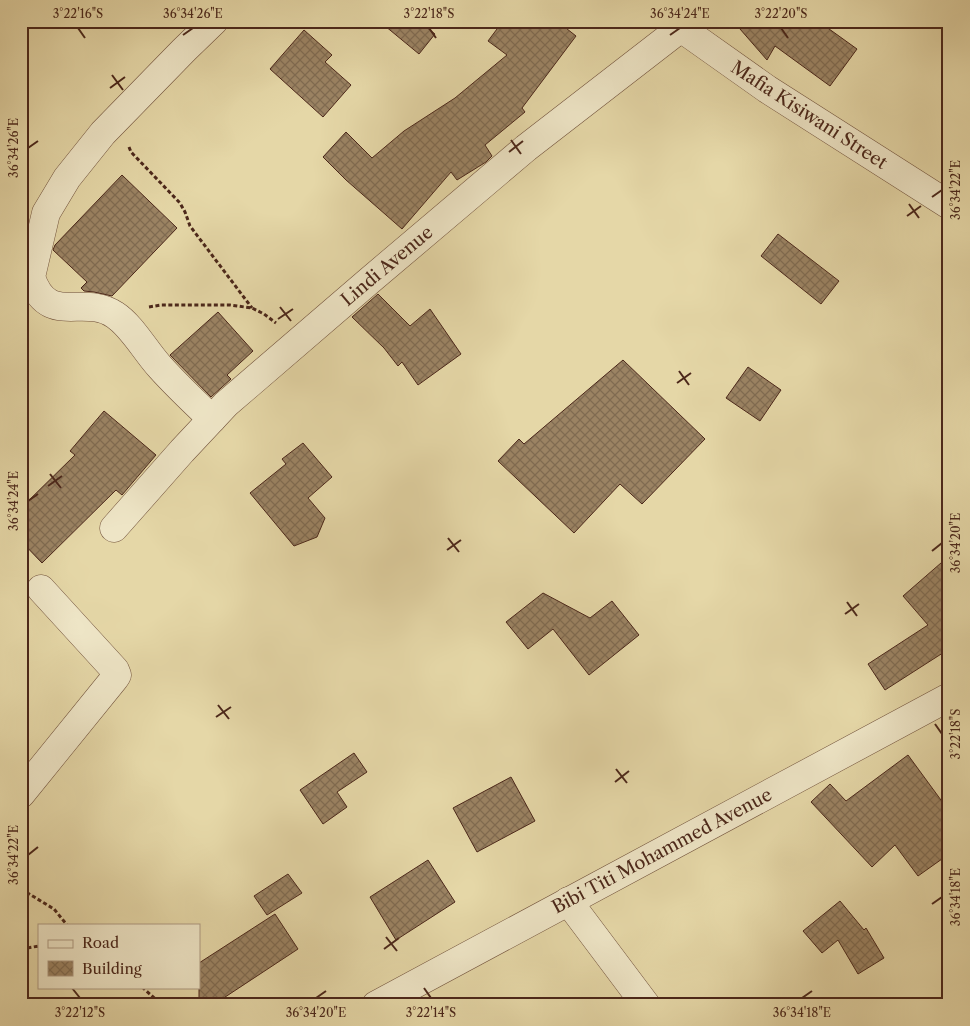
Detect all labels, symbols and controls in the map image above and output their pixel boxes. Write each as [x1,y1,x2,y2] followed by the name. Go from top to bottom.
[53,6,103,21] text: 3°22'16"S
[163,6,223,21] text: 36°34'26"E
[404,6,454,21] text: 3°22'18"S
[650,6,710,21] text: 36°34'24"E
[754,6,808,21] text: 3°22'20"S
[727,56,892,174] street label: Mafia Kisiwani Street
[6,118,21,178] text: 36°34'26"E
[948,160,963,220] text: 36°34'22"E
[337,221,437,311] street label: Lindi Avenue
[6,471,21,531] text: 36°34'24"E
[948,513,963,573] text: 36°34'20"E
[948,709,963,759] text: 3°22'18"S
[548,784,776,918] street label: Bibi Titi Mohammed Avenue
[6,825,21,885] text: 36°34'22"E
[948,868,963,926] text: 36°34'18"E
[38,924,200,988] legend
[82,933,119,952] text: Road
[82,959,142,978] text: Building
[55,1005,105,1020] text: 3°22'12"S
[286,1005,346,1020] text: 36°34'20"E
[406,1005,456,1020] text: 3°22'14"S
[773,1005,831,1020] text: 36°34'18"E

